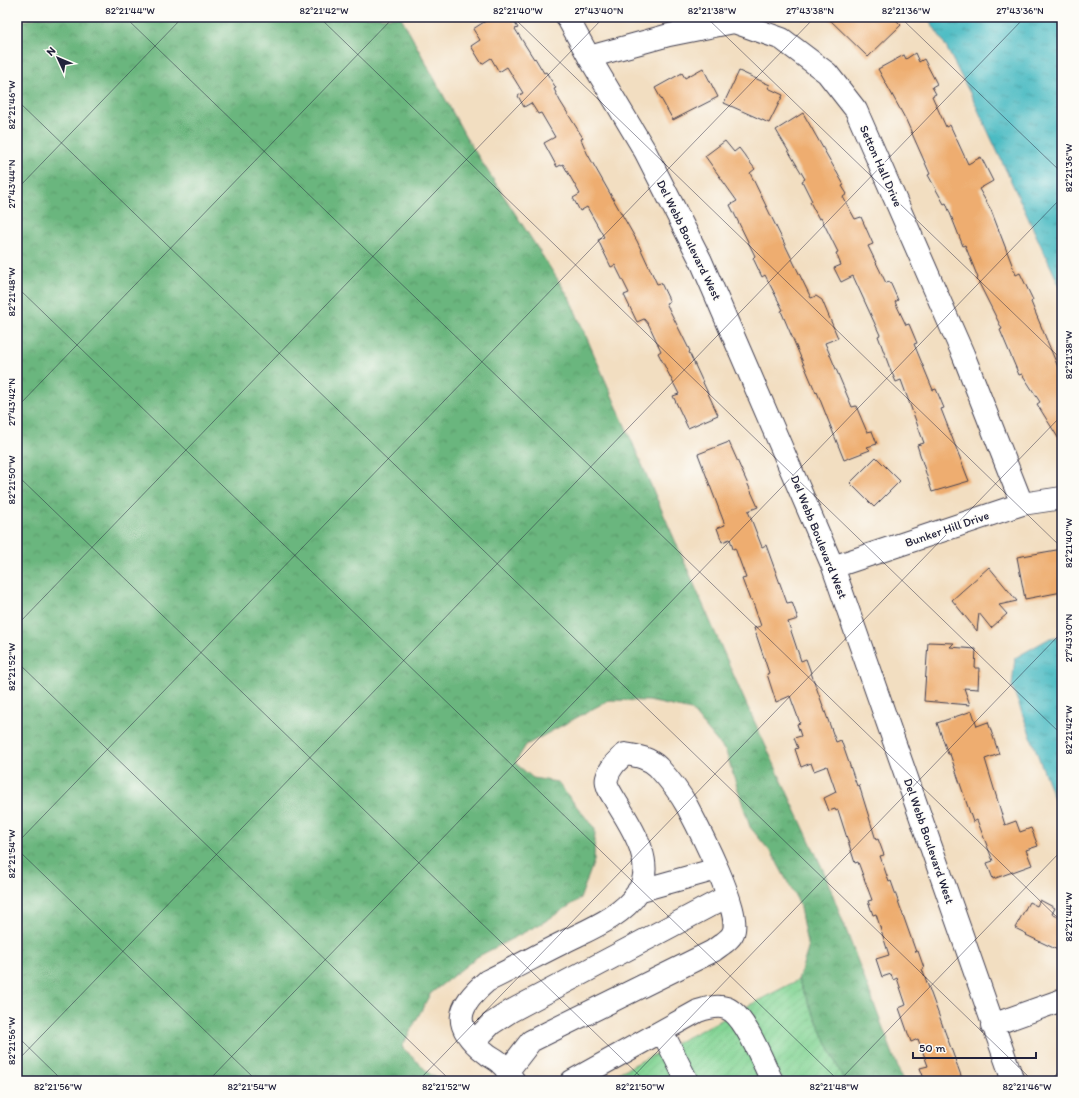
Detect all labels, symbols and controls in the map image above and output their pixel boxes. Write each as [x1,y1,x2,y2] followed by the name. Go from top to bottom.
[105,4,155,17] text: 82°21'44"W
[300,4,349,17] text: 82°21'42"W
[493,4,543,17] text: 82°21'40"W
[574,4,624,17] text: 27°43'40"N
[688,4,737,17] text: 82°21'38"W
[786,4,834,17] text: 27°43'38"N
[882,4,931,17] text: 82°21'36"W
[996,4,1044,17] text: 27°43'36"N
[38,38,78,78] north arrow
[44,44,58,59] text: N
[5,80,18,129] text: 82°21'46"W
[857,123,905,209] street label: Setton Hall Drive
[1062,143,1075,192] text: 82°21'36"W
[5,159,18,208] text: 27°43'44"N
[654,178,724,303] street label: Del Webb Boulevard West
[5,267,18,317] text: 82°21'48"W
[1062,330,1075,379] text: 82°21'38"W
[5,378,18,426] text: 27°43'42"N
[5,455,18,505] text: 82°21'50"W
[788,473,850,601] street label: Del Webb Boulevard West
[903,508,991,550] street label: Bunker Hill Drive
[1062,518,1075,568] text: 82°21'40"W
[1062,614,1075,662] text: 27°43'30"N
[5,642,18,691] text: 82°21'52"W
[1062,705,1075,754] text: 82°21'42"W
[901,776,957,906] street label: Del Webb Boulevard West
[5,829,18,878] text: 82°21'54"W
[1062,892,1075,942] text: 82°21'44"W
[5,1016,18,1065] text: 82°21'56"W
[913,1034,1036,1060] scale bar
[919,1041,945,1055] text: 50 m
[34,1080,83,1093] text: 82°21'56"W
[228,1080,277,1093] text: 82°21'54"W
[422,1080,471,1093] text: 82°21'52"W
[615,1080,665,1093] text: 82°21'50"W
[809,1080,859,1093] text: 82°21'48"W
[1003,1080,1052,1093] text: 82°21'46"W

